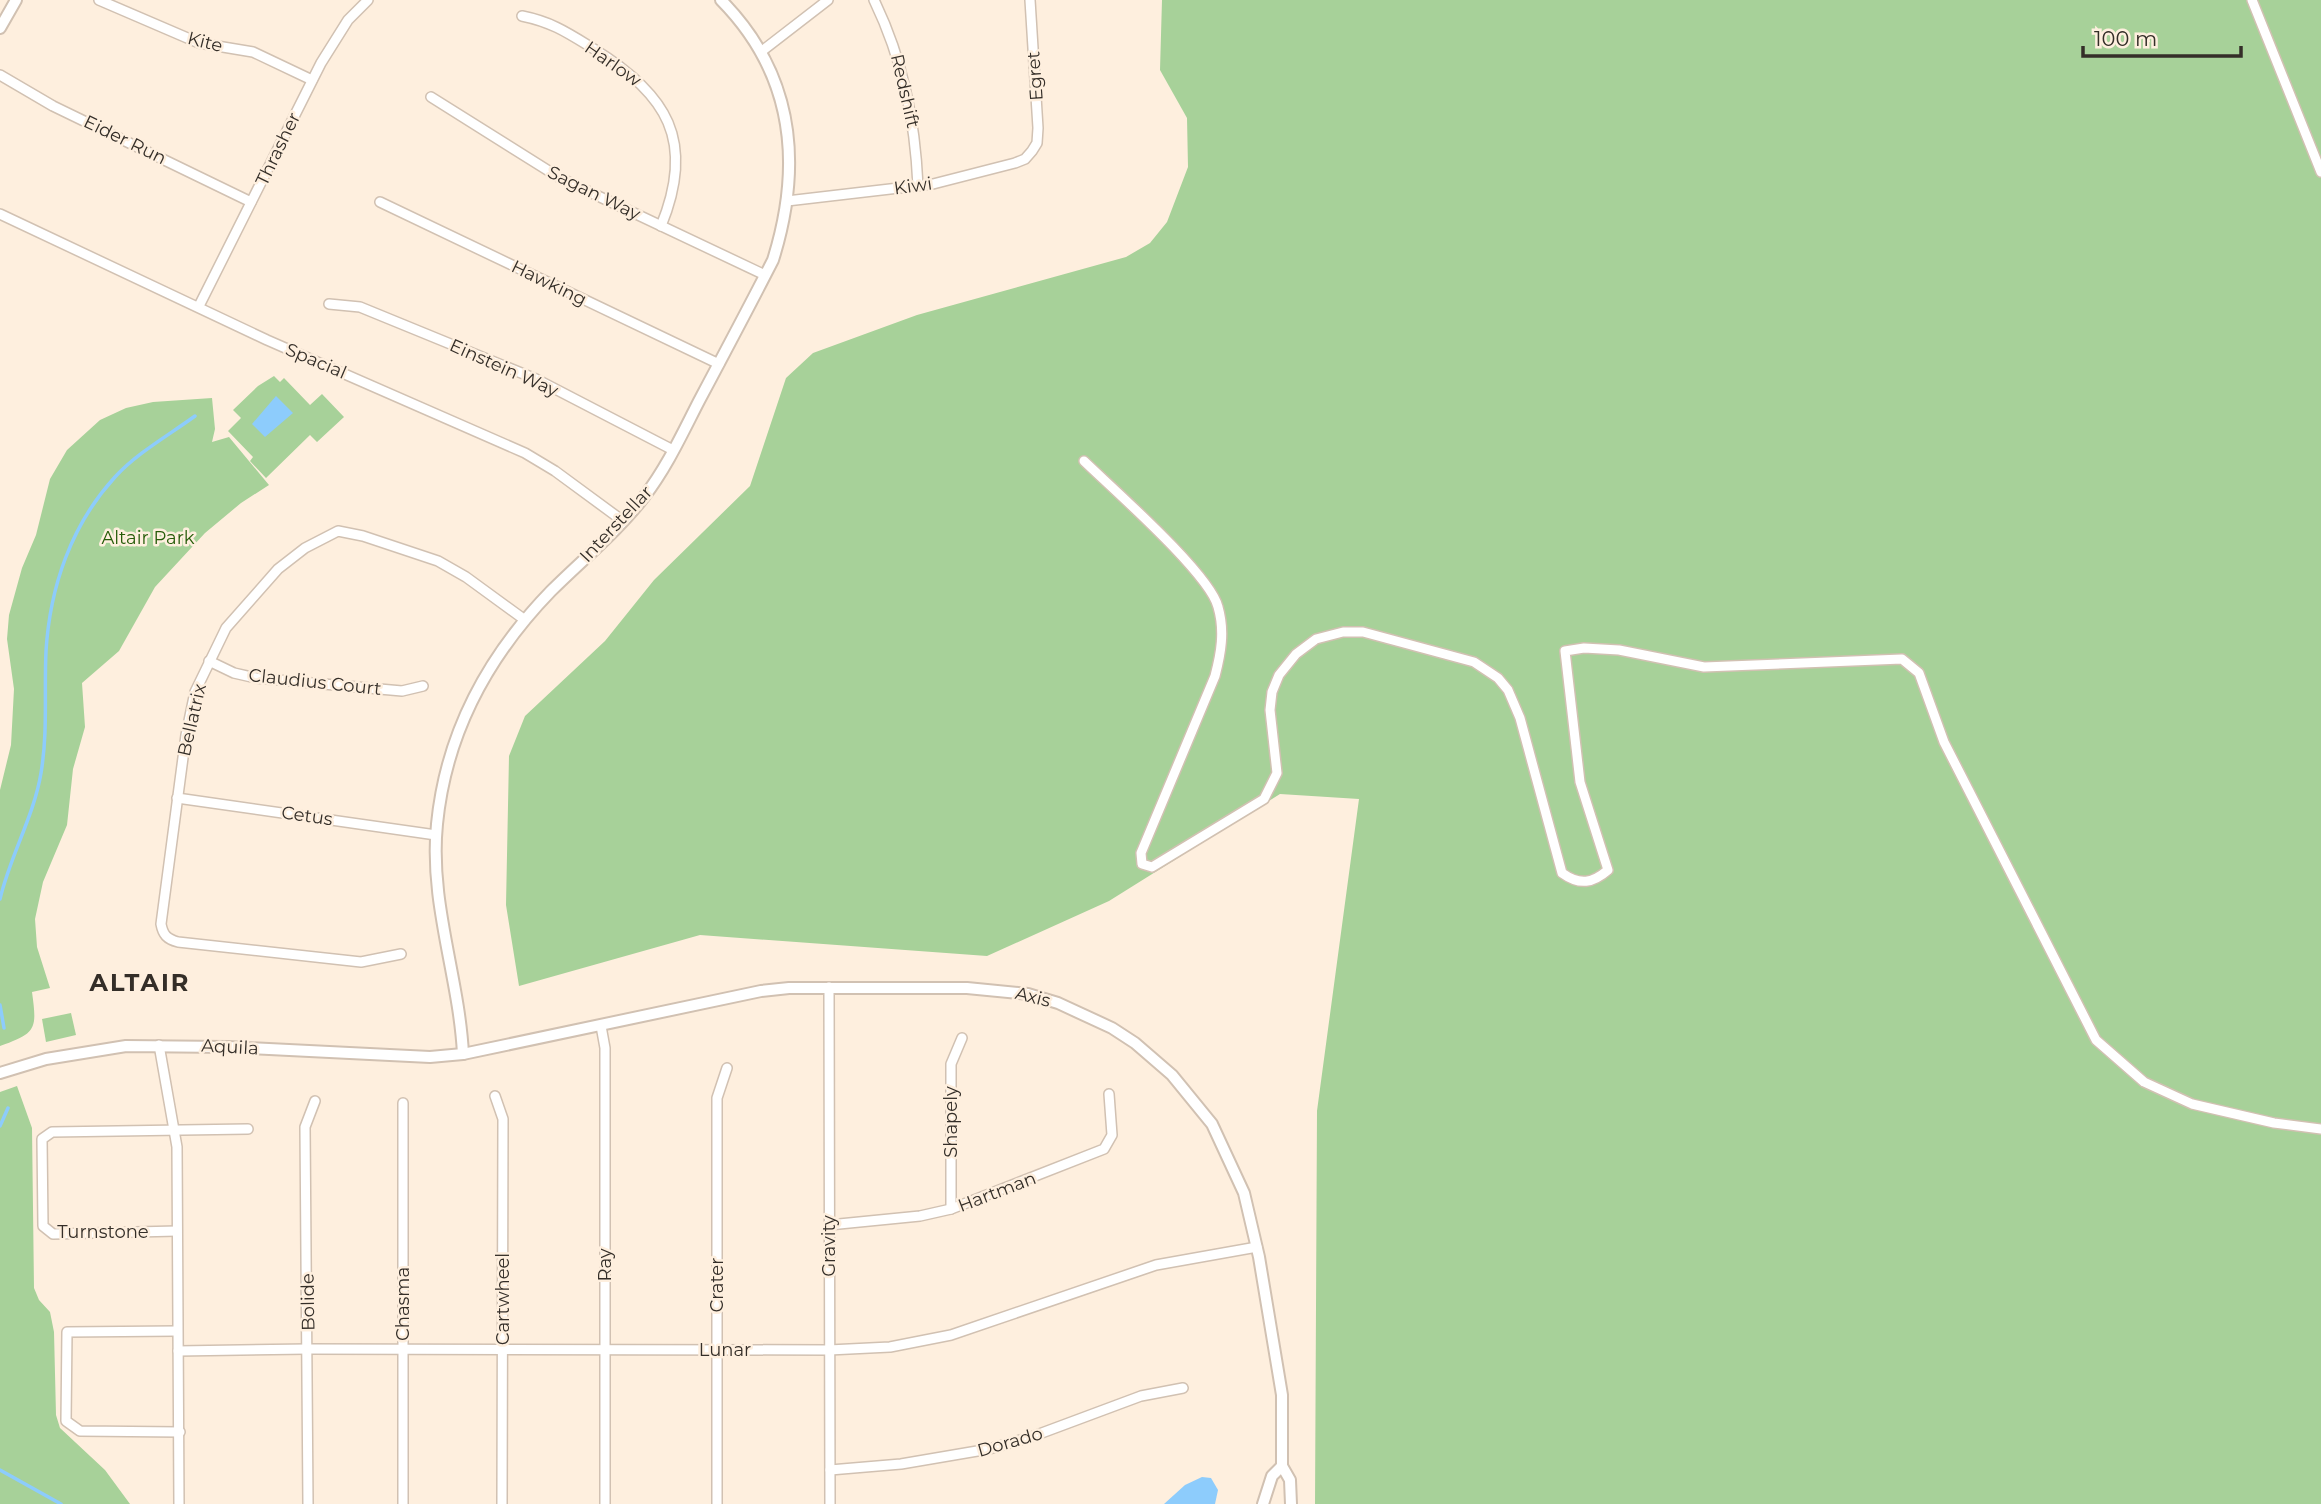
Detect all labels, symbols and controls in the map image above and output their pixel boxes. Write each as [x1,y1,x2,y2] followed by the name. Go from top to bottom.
[2083,14,2240,58] scale bar
[2094,26,2157,51] text: 100 m
[185,27,225,57] street label: Kite
[580,37,646,91] street label: Harlow
[1022,51,1048,101] street label: Egret
[886,52,924,130] street label: Redshift
[251,109,305,189] street label: Thrasher
[80,111,170,169] street label: Eider Run
[544,161,644,225] street label: Sagan Way
[892,172,934,200] street label: Kiwi
[508,255,590,311] street label: Hawking
[446,334,562,402] street label: Einstein Way
[282,338,350,384] street label: Spacial
[575,481,657,567] street label: Interstellar
[101,527,195,549] park label: Altair Park
[247,664,383,700] street label: Claudius Court
[173,681,211,758] street label: Bellatrix
[280,802,334,830] street label: Cetus
[89,968,190,997] district label: ALTAIR
[1013,982,1053,1012] street label: Axis
[201,1035,259,1059] street label: Aquila
[940,1086,962,1158] street label: Shapely
[955,1167,1039,1217] street label: Hartman
[818,1215,840,1277] street label: Gravity
[57,1221,149,1243] street label: Turnstone
[594,1248,616,1281] street label: Ray
[492,1253,514,1345] street label: Cartwheel
[706,1258,728,1312] street label: Crater
[392,1267,414,1341] street label: Chasma
[296,1273,320,1331] street label: Bolide
[699,1339,751,1361] street label: Lunar
[975,1422,1045,1462] street label: Dorado

